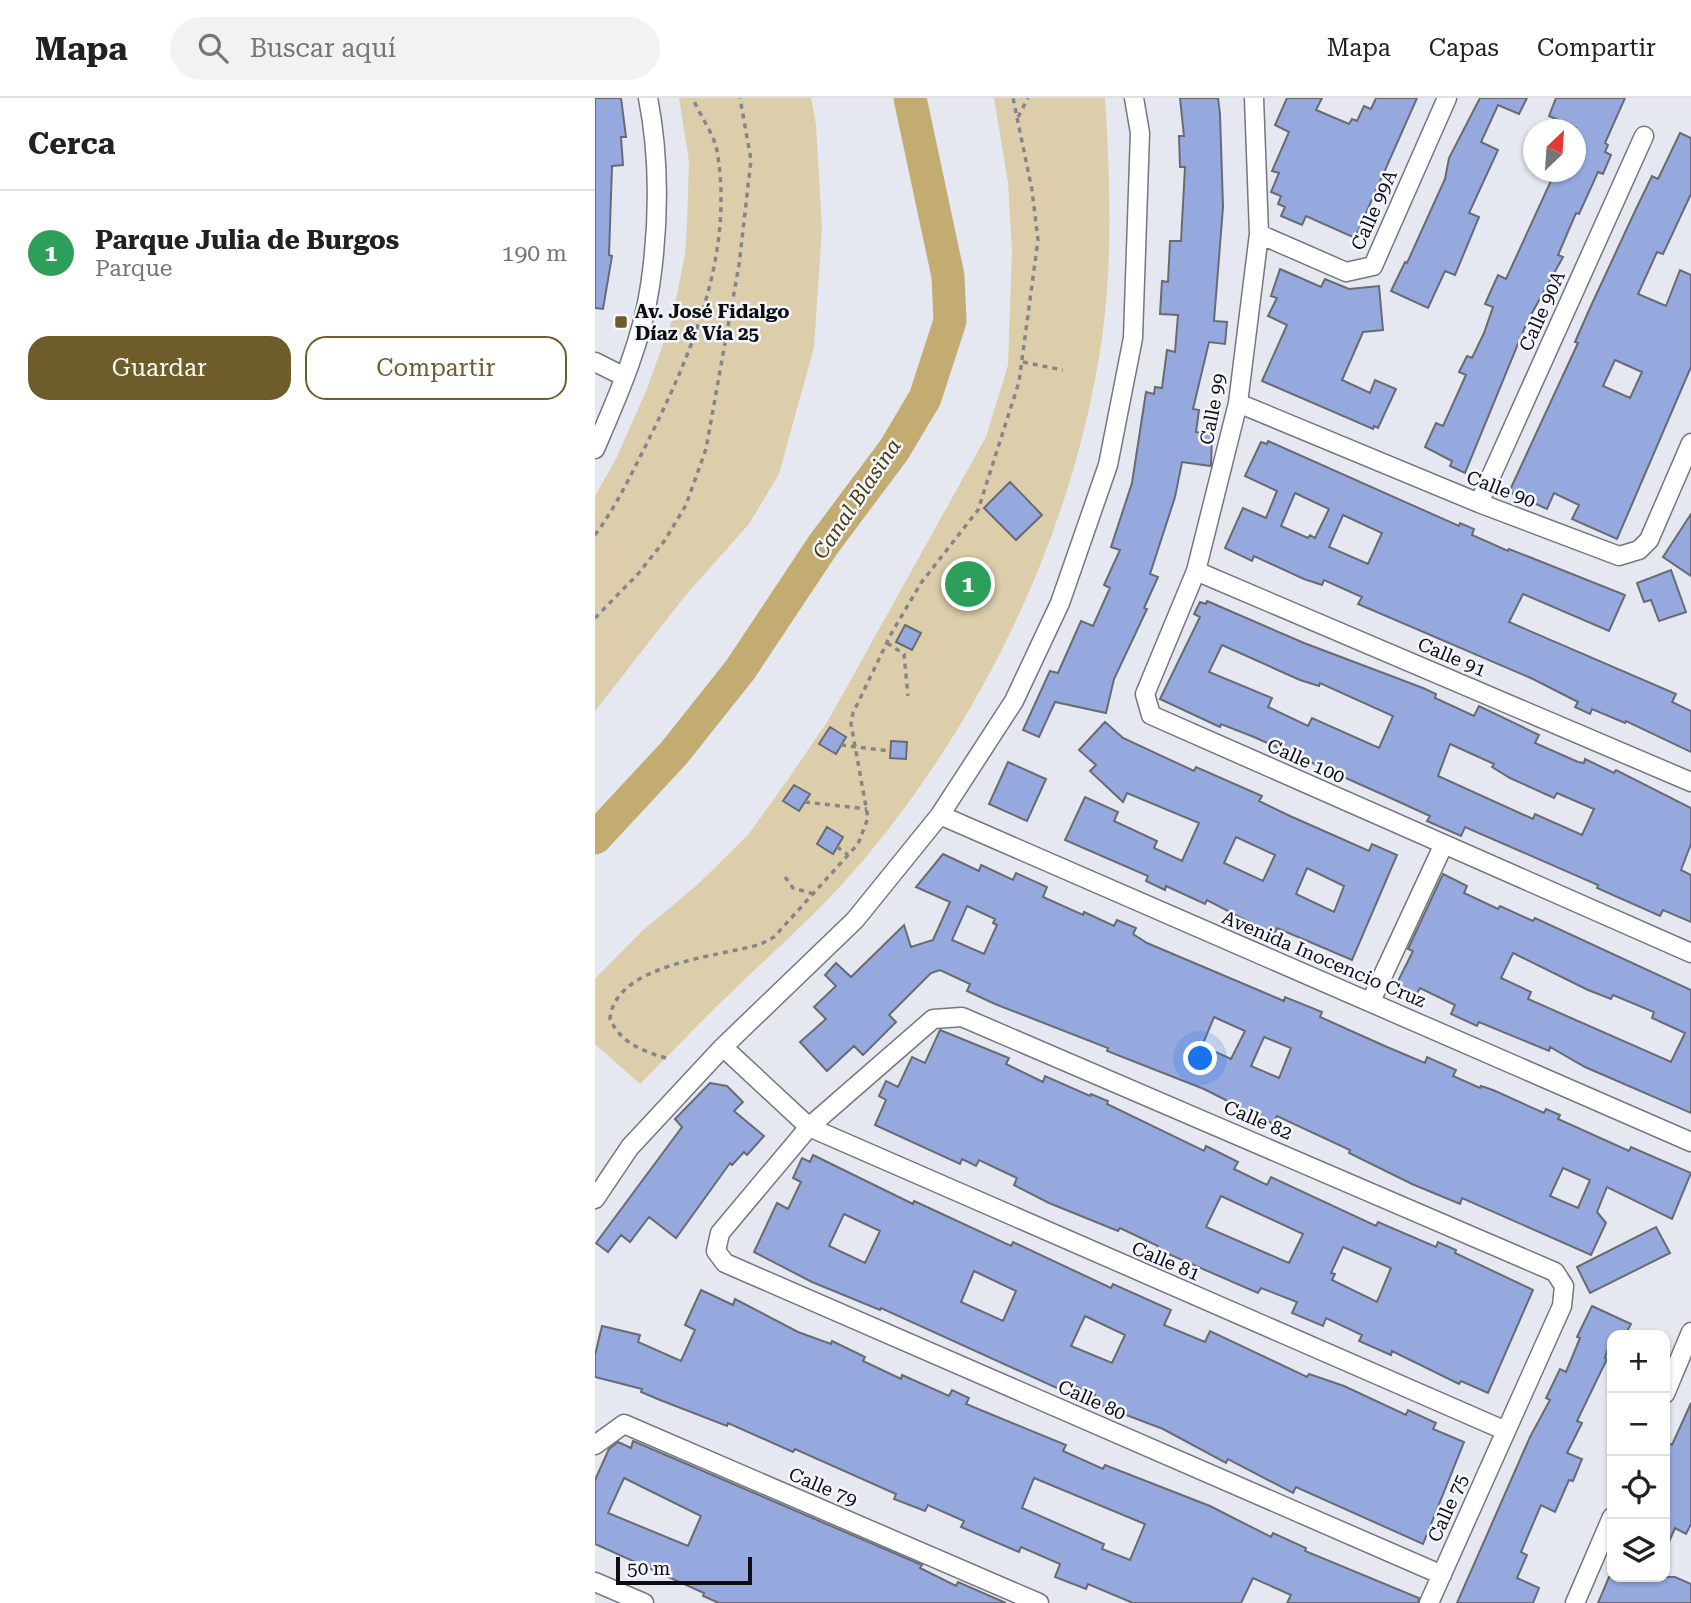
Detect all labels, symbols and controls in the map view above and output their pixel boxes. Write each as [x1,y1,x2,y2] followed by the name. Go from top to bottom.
[170,17,660,80] search box
[35,29,128,68] text: Mapa
[194,29,232,67] icon: search
[250,33,396,63] text: Buscar aquí
[1327,34,1391,62] text: Mapa
[1429,34,1499,62] text: Capas
[1537,34,1656,62] text: Compartir
[1523,119,1586,182] north arrow
[28,126,115,161] text: Cerca
[1346,166,1402,254] street label: Calle 99A
[95,225,399,255] text: Parque Julia de Burgos
[45,240,57,267] text: 1
[502,240,567,267] text: 190 m
[95,255,172,282] text: Parque
[1514,267,1570,355] street label: Calle 90A
[635,300,790,345] place label: Av. José Fidalgo Díaz & Vía 25
[613,314,629,330] marker: Av. José Fidalgo Díaz & Vía 25
[28,336,291,400] button: Guardar
[305,336,567,400] button: Compartir
[1195,371,1231,447] street label: Calle 99
[808,434,906,564] water label: Canal Blasina
[1463,465,1539,513] street label: Calle 90
[945,558,991,610] pin: 1
[1414,632,1490,682] street label: Calle 91
[1263,734,1349,788] street label: Calle 100
[1219,906,1429,1012] street label: Avenida Inocencio Cruz
[1183,1041,1217,1075] your location
[1220,1095,1296,1145] street label: Calle 82
[1128,1236,1204,1286] street label: Calle 81
[1607,1330,1670,1582] map controls
[1607,1330,1670,1393] button: +
[1054,1375,1130,1425] street label: Calle 80
[1607,1393,1670,1456] button: −
[1607,1456,1670,1519] button: locate
[785,1462,861,1512] street label: Calle 79
[1423,1470,1473,1546] street label: Calle 75
[1607,1519,1670,1582] button: layers
[616,1554,753,1586] scale bar
[627,1557,670,1580] text: 50 m

